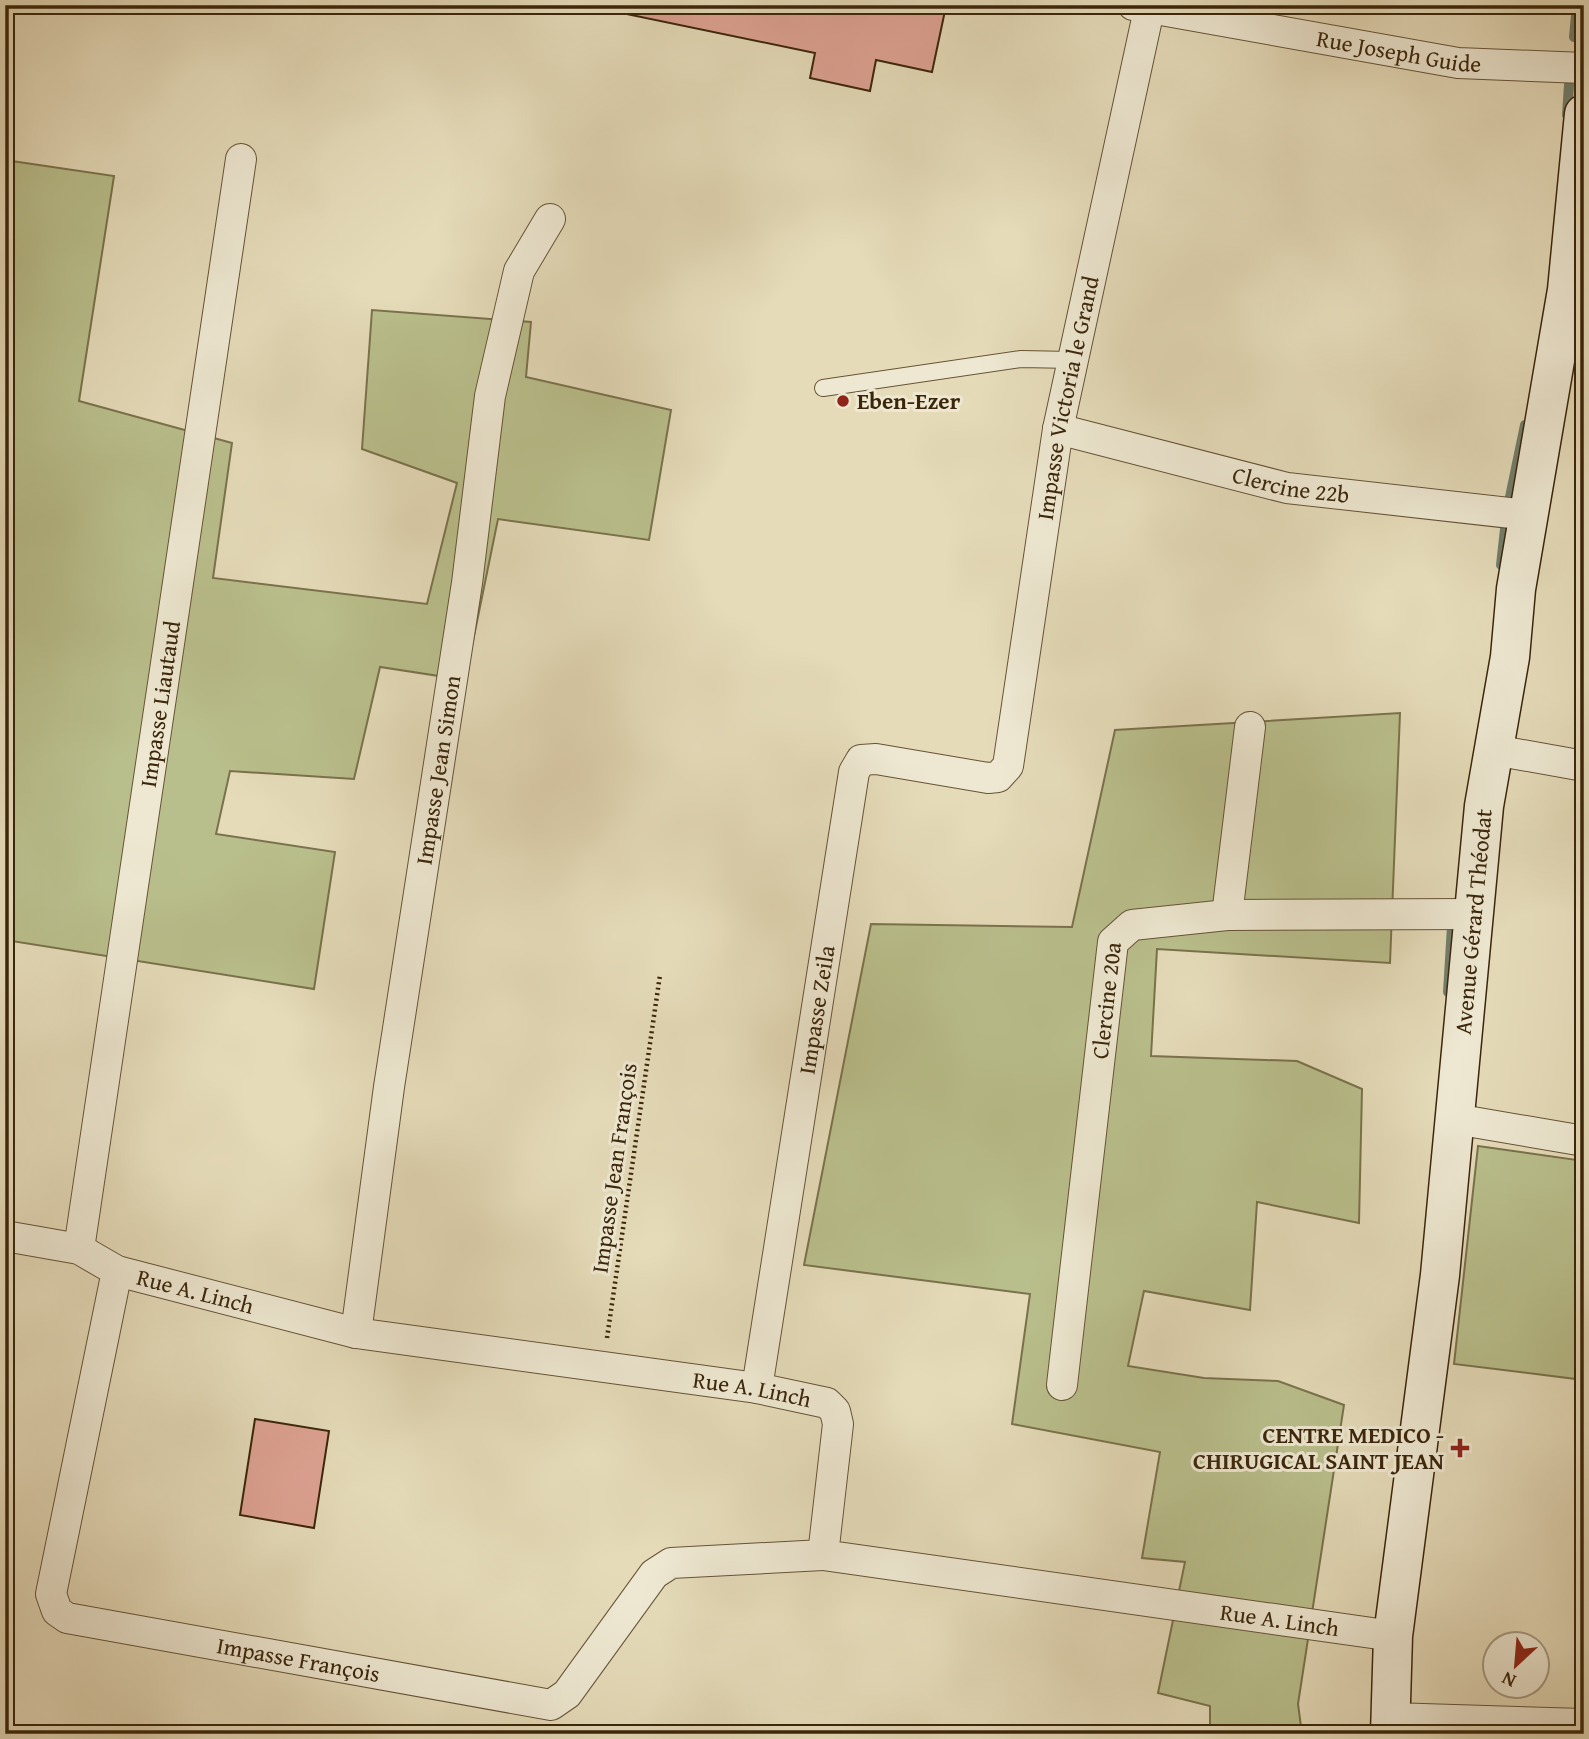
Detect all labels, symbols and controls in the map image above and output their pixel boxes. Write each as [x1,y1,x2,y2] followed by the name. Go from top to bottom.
[1314,21,1482,80] street label: Rue Joseph Guide
[1028,272,1107,522] street label: Impasse Victoria le Grand
[857,384,961,417] place label: Eben-Ezer
[835,393,851,409] marker: Eben-Ezer
[1229,458,1351,511] street label: Clercine 22b
[131,618,188,789] street label: Impasse Liautaud
[407,673,469,867] street label: Impasse Jean Simon
[1446,807,1500,1036] street label: Avenue Gérard Théodat
[1083,940,1129,1061] street label: Clercine 20a
[790,943,843,1076] street label: Impasse Zeila
[582,1061,645,1275] street label: Impasse Jean François
[133,1260,258,1322] street label: Rue A. Linch
[691,1362,815,1415] street label: Rue A. Linch
[1193,1418,1444,1477] place label: CENTRE MEDICO - CHIRUGICAL SAINT JEAN
[1450,1438,1470,1458] marker: CENTRE MEDICO - CHIRUGICAL SAINT JEAN
[1218,1595,1341,1644] street label: Rue A. Linch
[214,1628,383,1690] street label: Impasse François
[1480,1630,1550,1700] north arrow
[1496,1665,1520,1696] text: N

